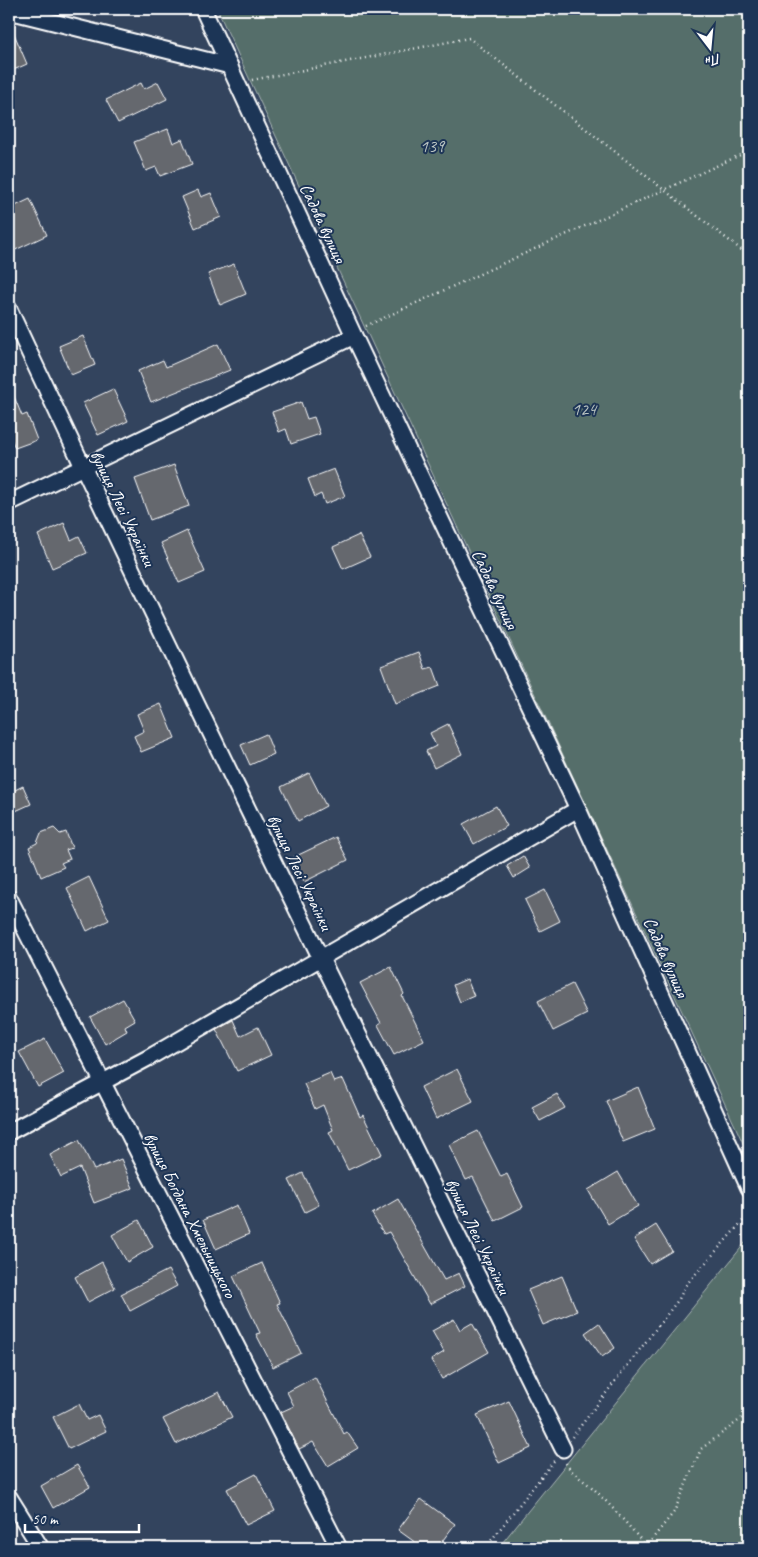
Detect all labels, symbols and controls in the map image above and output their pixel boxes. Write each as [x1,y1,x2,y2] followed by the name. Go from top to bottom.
[686,22,736,72] north arrow
[703,50,723,70] text: Пн
[420,135,446,157] park label: 139
[295,180,352,268] street label: Садова вулиця
[572,398,598,420] park label: 124
[85,446,161,571] street label: вулиця Лесі Українки
[467,546,524,634] street label: Садова вулиця
[262,810,338,935] street label: вулиця Лесі Українки
[639,914,694,1002] street label: Садова вулиця
[139,1128,242,1303] street label: вулиця Богдана Хмельницького
[440,1174,516,1299] street label: вулиця Лесі Українки
[25,1502,139,1534] scale bar
[32,1510,59,1529] text: 50 m

